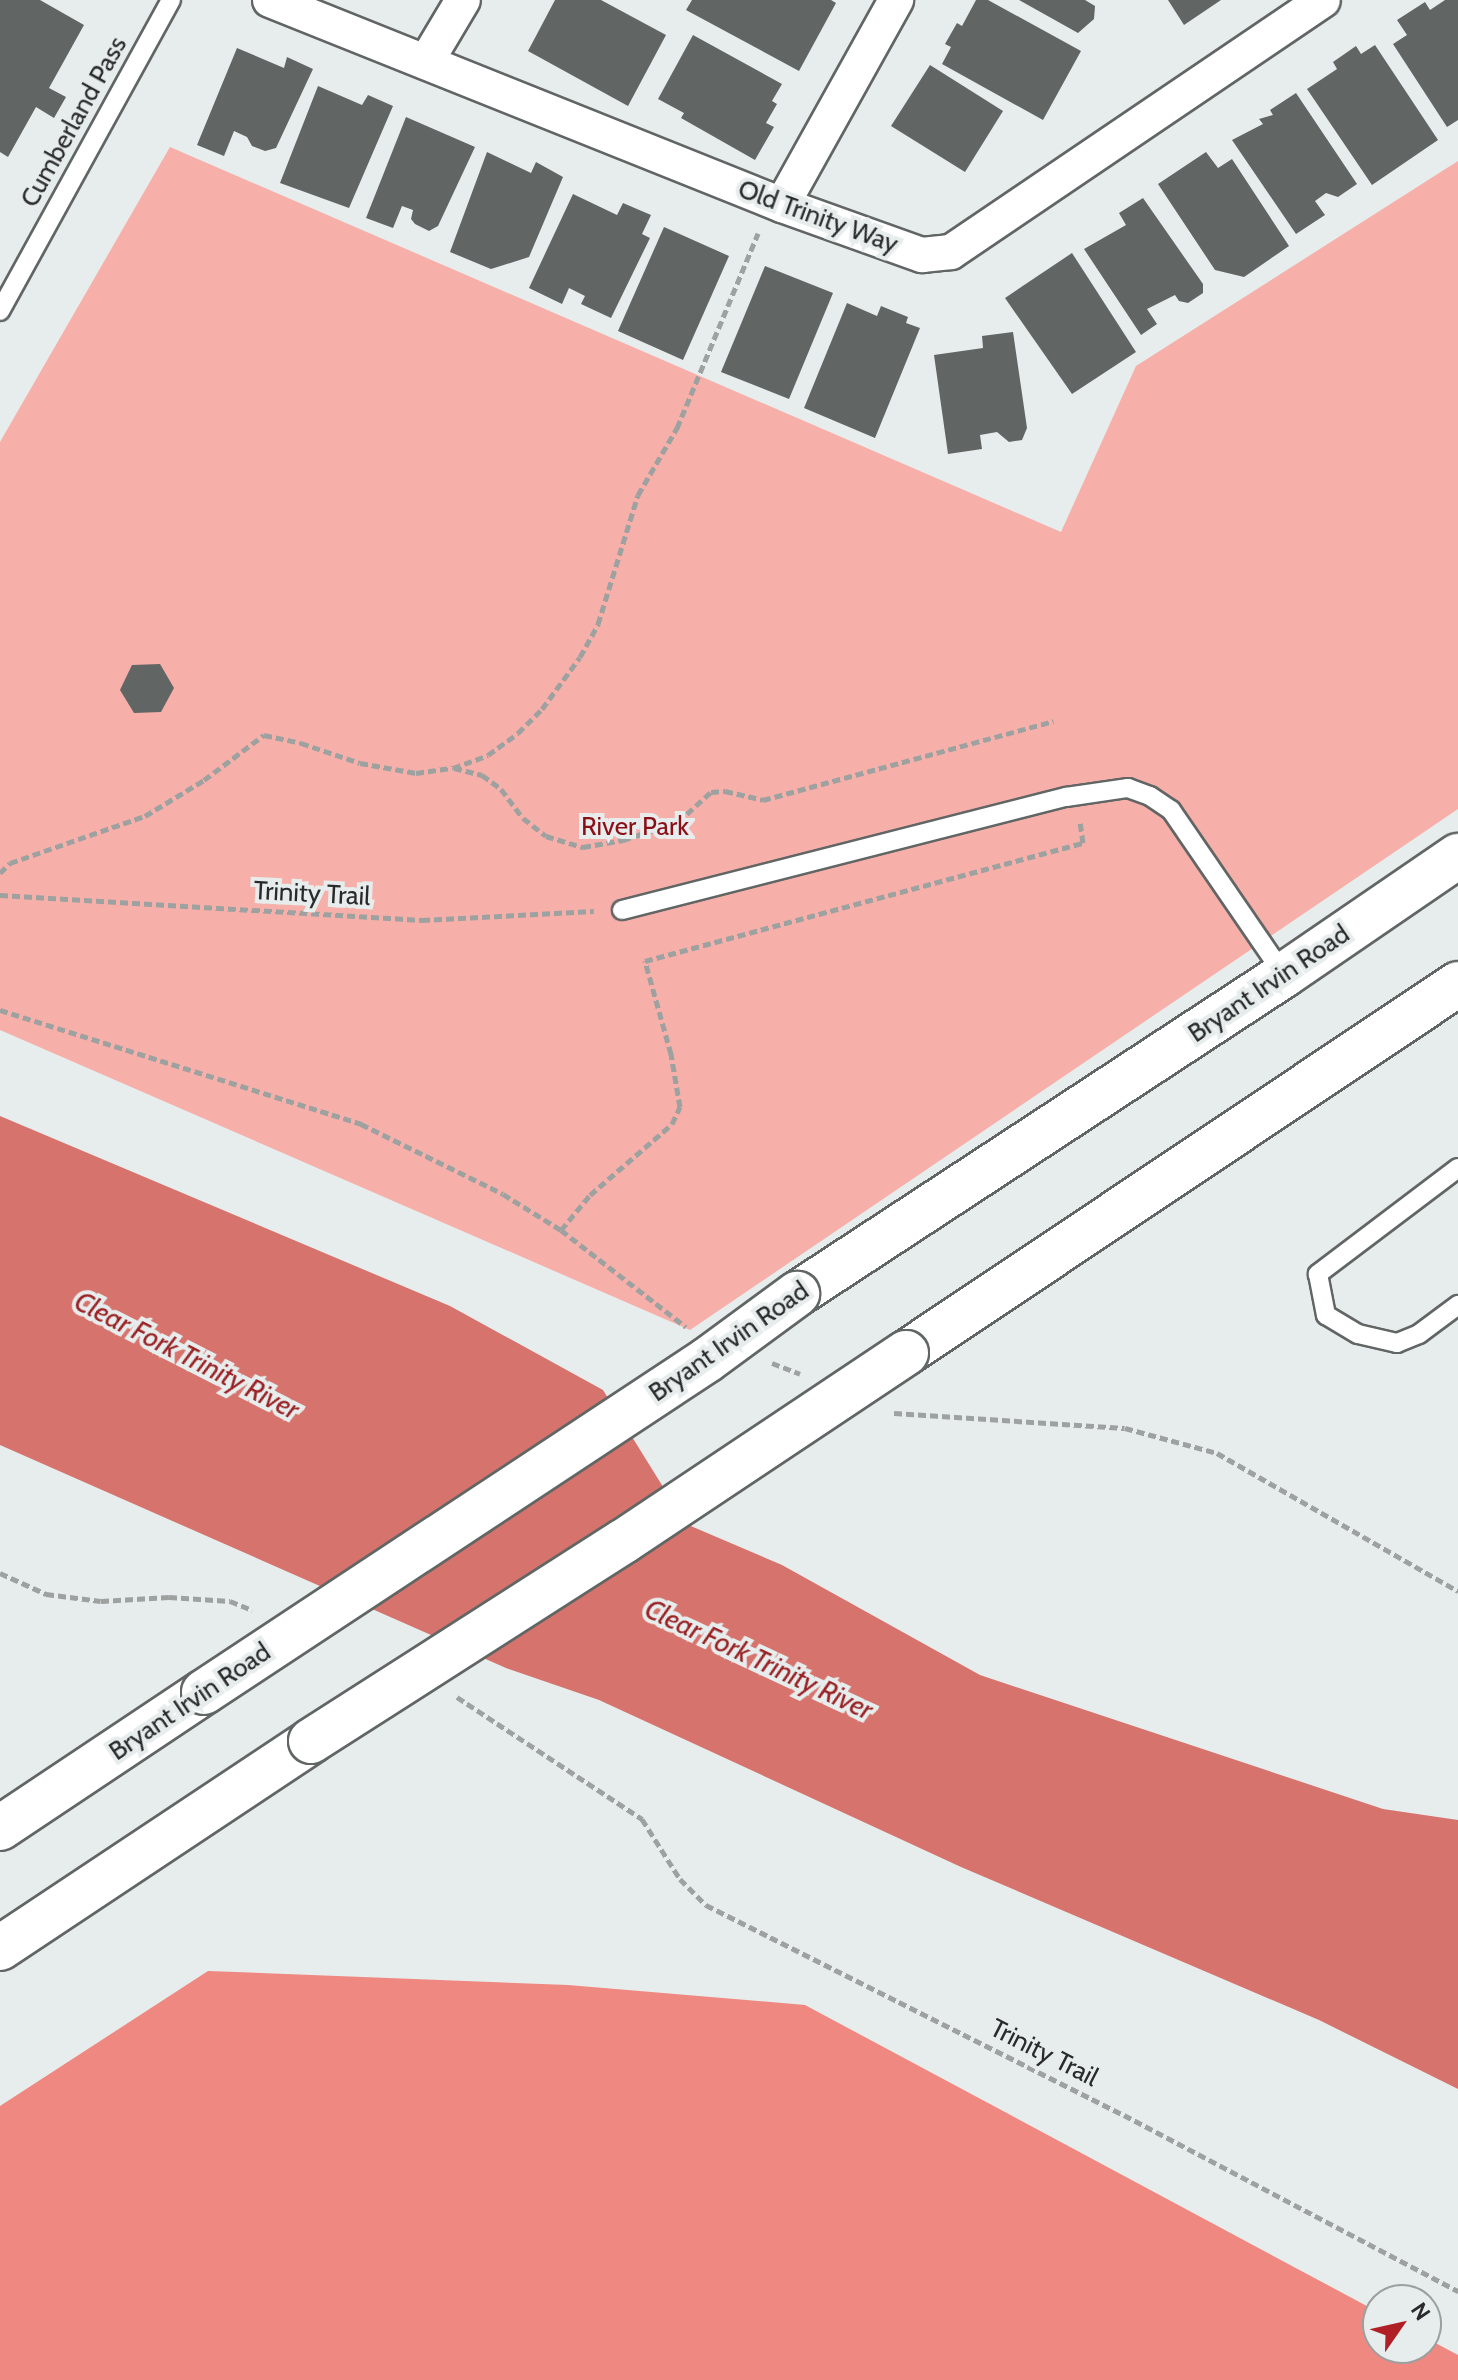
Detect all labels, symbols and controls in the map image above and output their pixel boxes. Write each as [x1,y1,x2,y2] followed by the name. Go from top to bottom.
[14,31,134,213] street label: Cumberland Pass
[734,174,902,260] street label: Old Trinity Way
[581,811,689,843] park label: River Park
[253,875,371,913] street label: Trinity Trail
[1182,919,1356,1049] street label: Bryant Irvin Road
[643,1275,815,1409] street label: Bryant Irvin Road
[69,1284,305,1426] water label: Clear Fork Trinity River
[640,1591,878,1727] water label: Clear Fork Trinity River
[103,1637,277,1767] street label: Bryant Irvin Road
[985,2013,1103,2093] street label: Trinity Trail
[1362,2284,1442,2364] north arrow
[1405,2297,1436,2325] text: N

